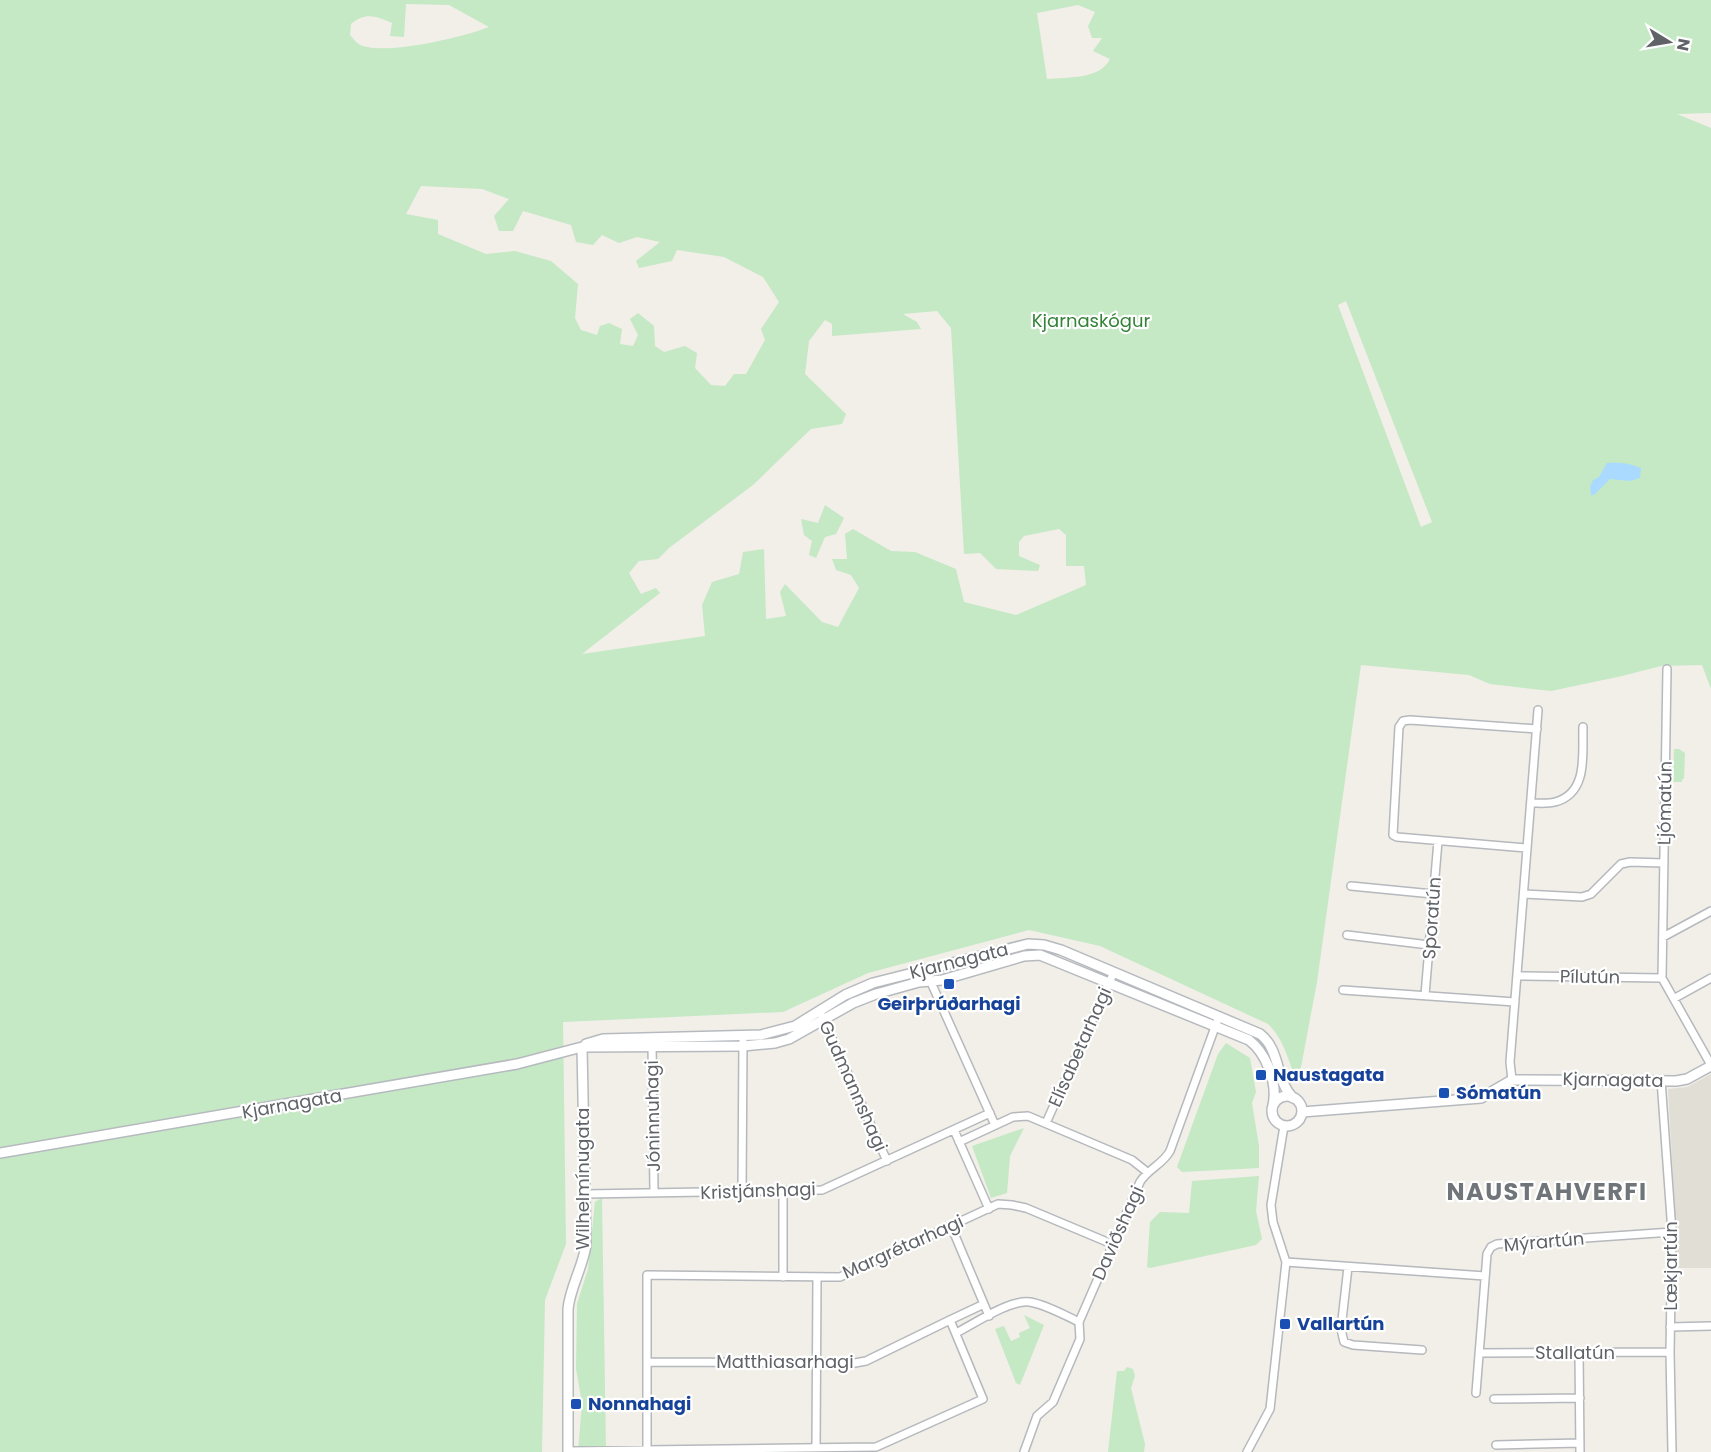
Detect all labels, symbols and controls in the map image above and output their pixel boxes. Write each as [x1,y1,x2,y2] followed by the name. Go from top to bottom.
[1639,12,1699,72] north arrow
[1671,37,1696,53] text: N
[1032,308,1150,333] park label: Kjarnaskógur
[1651,761,1678,845] street label: Ljómatún
[1416,876,1447,960] street label: Sporatún
[907,936,1011,985] street label: Kjarnagata
[1560,963,1620,990] street label: Pílutún
[942,977,956,991] marker: Geirþrúðarhagi
[1042,983,1117,1111] street label: Elísabetarhagi
[877,991,1021,1016] place label: Geirþrúðarhagi
[813,1016,894,1155] street label: Gudmannshagi
[639,1060,666,1172] street label: Jóninnuhagi
[1273,1062,1384,1087] place label: Naustagata
[1562,1066,1664,1093] street label: Kjarnagata
[1254,1068,1268,1082] marker: Naustagata
[1456,1080,1541,1105] place label: Sómatún
[240,1082,344,1125] street label: Kjarnagata
[1437,1086,1451,1100] marker: Sómatún
[570,1108,595,1250] street label: Wilhelmínugata
[1446,1175,1648,1208] district label: NAUSTAHVERFI
[700,1176,816,1205] street label: Kristjánshagi
[1086,1182,1149,1284] street label: Daviðshagi
[838,1209,967,1284] street label: Margrétarhagi
[1658,1221,1683,1311] street label: Lækjartún
[1503,1226,1585,1257] street label: Mýrartún
[1297,1311,1384,1336] place label: Vallartún
[1278,1317,1292,1331] marker: Vallartún
[1535,1340,1615,1365] street label: Stallatún
[716,1349,854,1374] street label: Matthiasarhagi
[588,1391,691,1416] place label: Nonnahagi
[569,1397,583,1411] marker: Nonnahagi

